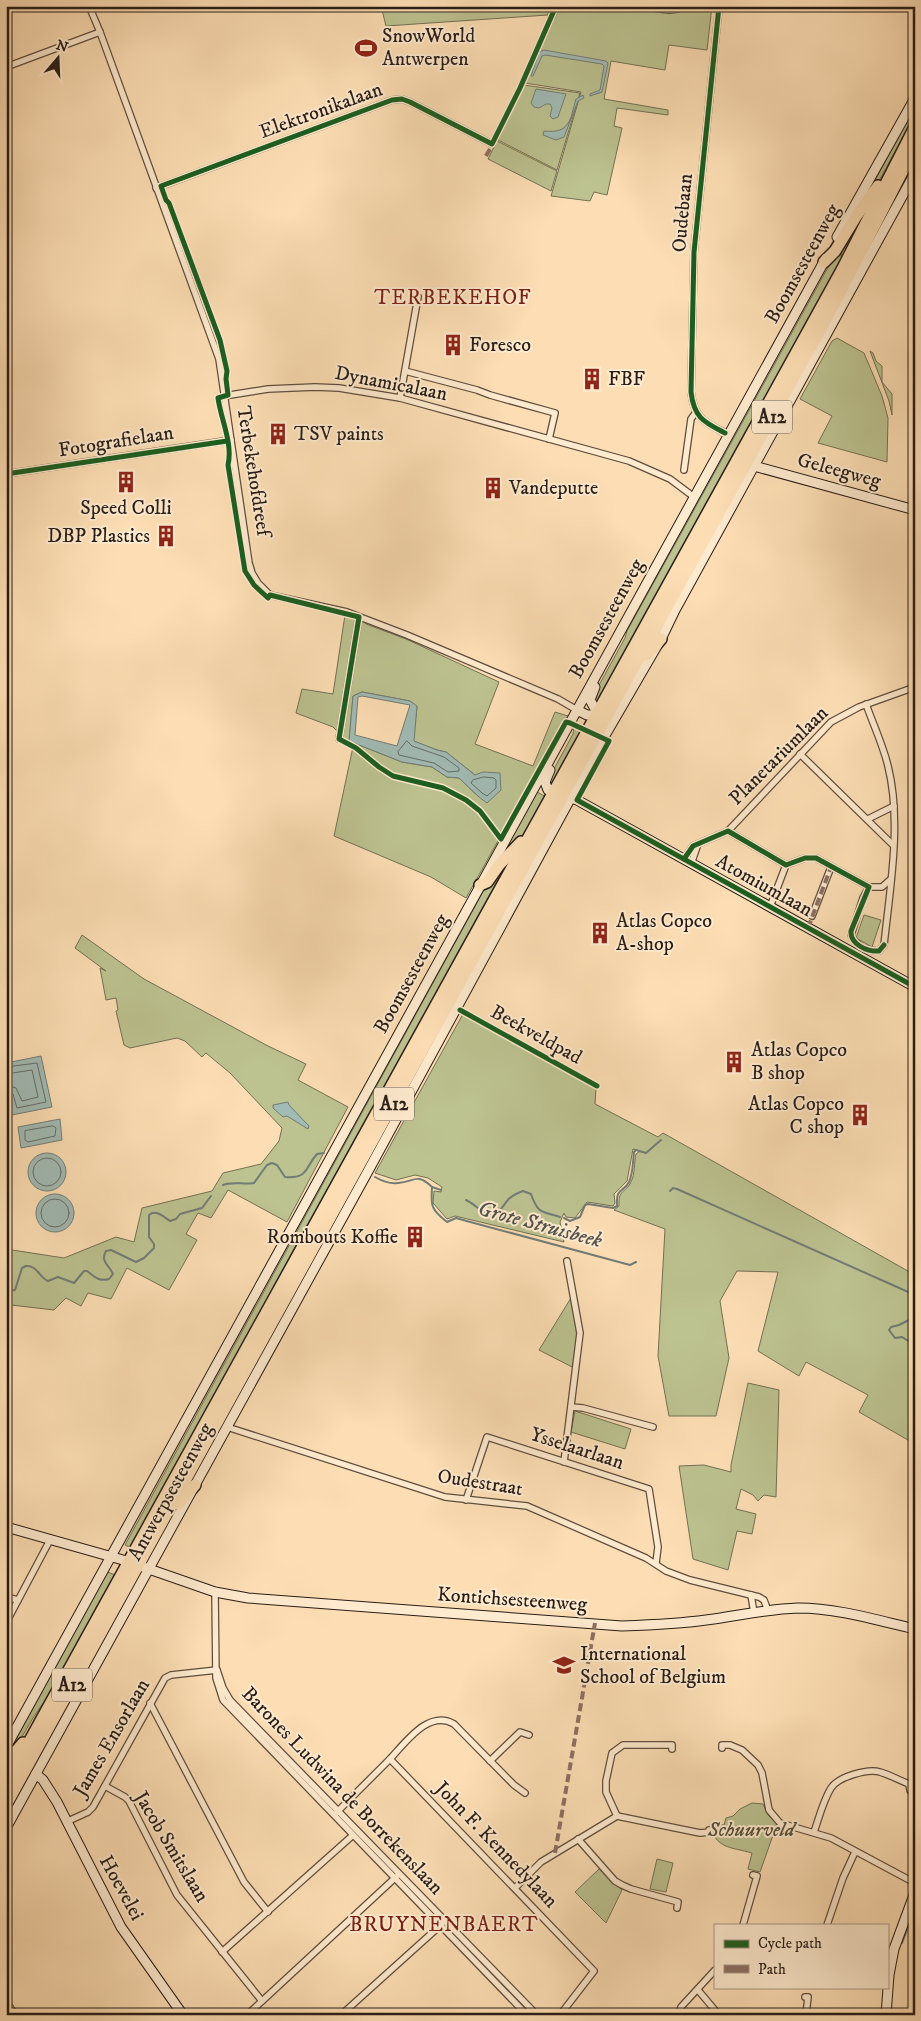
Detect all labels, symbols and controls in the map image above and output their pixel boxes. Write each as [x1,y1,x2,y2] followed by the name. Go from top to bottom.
[382,24,475,72] place label: SnowWorld Antwerpen
[32,32,82,82] north arrow
[353,35,379,61] sports icon: SnowWorld Antwerpen
[54,36,71,57] text: N
[256,77,387,145] street label: Elektronikalaan
[667,172,699,253] street label: Oudebaan
[760,200,846,328] street label: Boomsesteenweg
[374,285,532,311] district label: TERBEKEHOF
[440,332,466,358] building icon: Foresco
[469,333,531,358] place label: Foresco
[333,361,450,407] street label: Dynamicalaan
[579,366,605,392] building icon: FBF
[608,367,645,392] place label: FBF
[752,401,792,434] road number: A12
[230,404,276,541] street label: Terbekehofdreef
[57,420,176,463] street label: Fotografielaan
[265,421,291,447] building icon: TSV paints
[294,422,384,447] place label: TSV paints
[794,448,884,494] street label: Geleegweg
[113,469,139,495] building icon: Speed Colli
[480,475,506,501] building icon: Vandeputte
[508,476,598,501] place label: Vandeputte
[80,496,172,521] place label: Speed Colli
[153,523,179,549] building icon: DBP Plastics
[47,524,150,549] place label: DBP Plastics
[564,555,650,683] street label: Boomsesteenweg
[724,701,834,811] street label: Planetariumlaan
[711,849,817,923] street label: Atomiumlaan
[616,909,712,957] place label: Atlas Copco A-shop
[369,910,455,1038] street label: Boomsesteenweg
[587,920,613,946] building icon: Atlas Copco A-shop
[486,1000,586,1070] street label: Beekveldpad
[751,1038,847,1086] place label: Atlas Copco B shop
[721,1049,747,1075] building icon: Atlas Copco B shop
[374,1088,414,1120] road number: A12
[748,1092,844,1140] place label: Atlas Copco C shop
[847,1102,873,1128] building icon: Atlas Copco C shop
[475,1196,605,1254] water label: Grote Struisbeek
[402,1224,428,1250] building icon: Rombouts Koffie
[267,1225,398,1250] place label: Rombouts Koffie
[123,1418,219,1565] street label: Antwerpsesteenweg
[527,1422,627,1476] street label: Ysselaarlaan
[436,1464,524,1502] street label: Oudestraat
[436,1582,588,1618] street label: Kontichsesteenweg
[580,1642,726,1690] place label: International School of Belgium
[551,1652,577,1678] school or university icon: International School of Belgium
[52,1668,92,1702] road number: A12
[67,1674,156,1803] street label: James Ensorlaan
[236,1682,449,1901] street label: Barones Ludwina de Borrekenslaan
[428,1775,563,1914] street label: John F. Kennedylaan
[127,1785,214,1908] street label: Jacob Smitslaan
[707,1818,798,1843] park label: Schuurveld
[93,1851,149,1925] street label: Hoevelei
[349,1912,539,1938] district label: BRUYNENBAERT
[714,1924,888,1988] legend
[758,1934,822,1953] text: Cycle path
[758,1960,786,1979] text: Path

